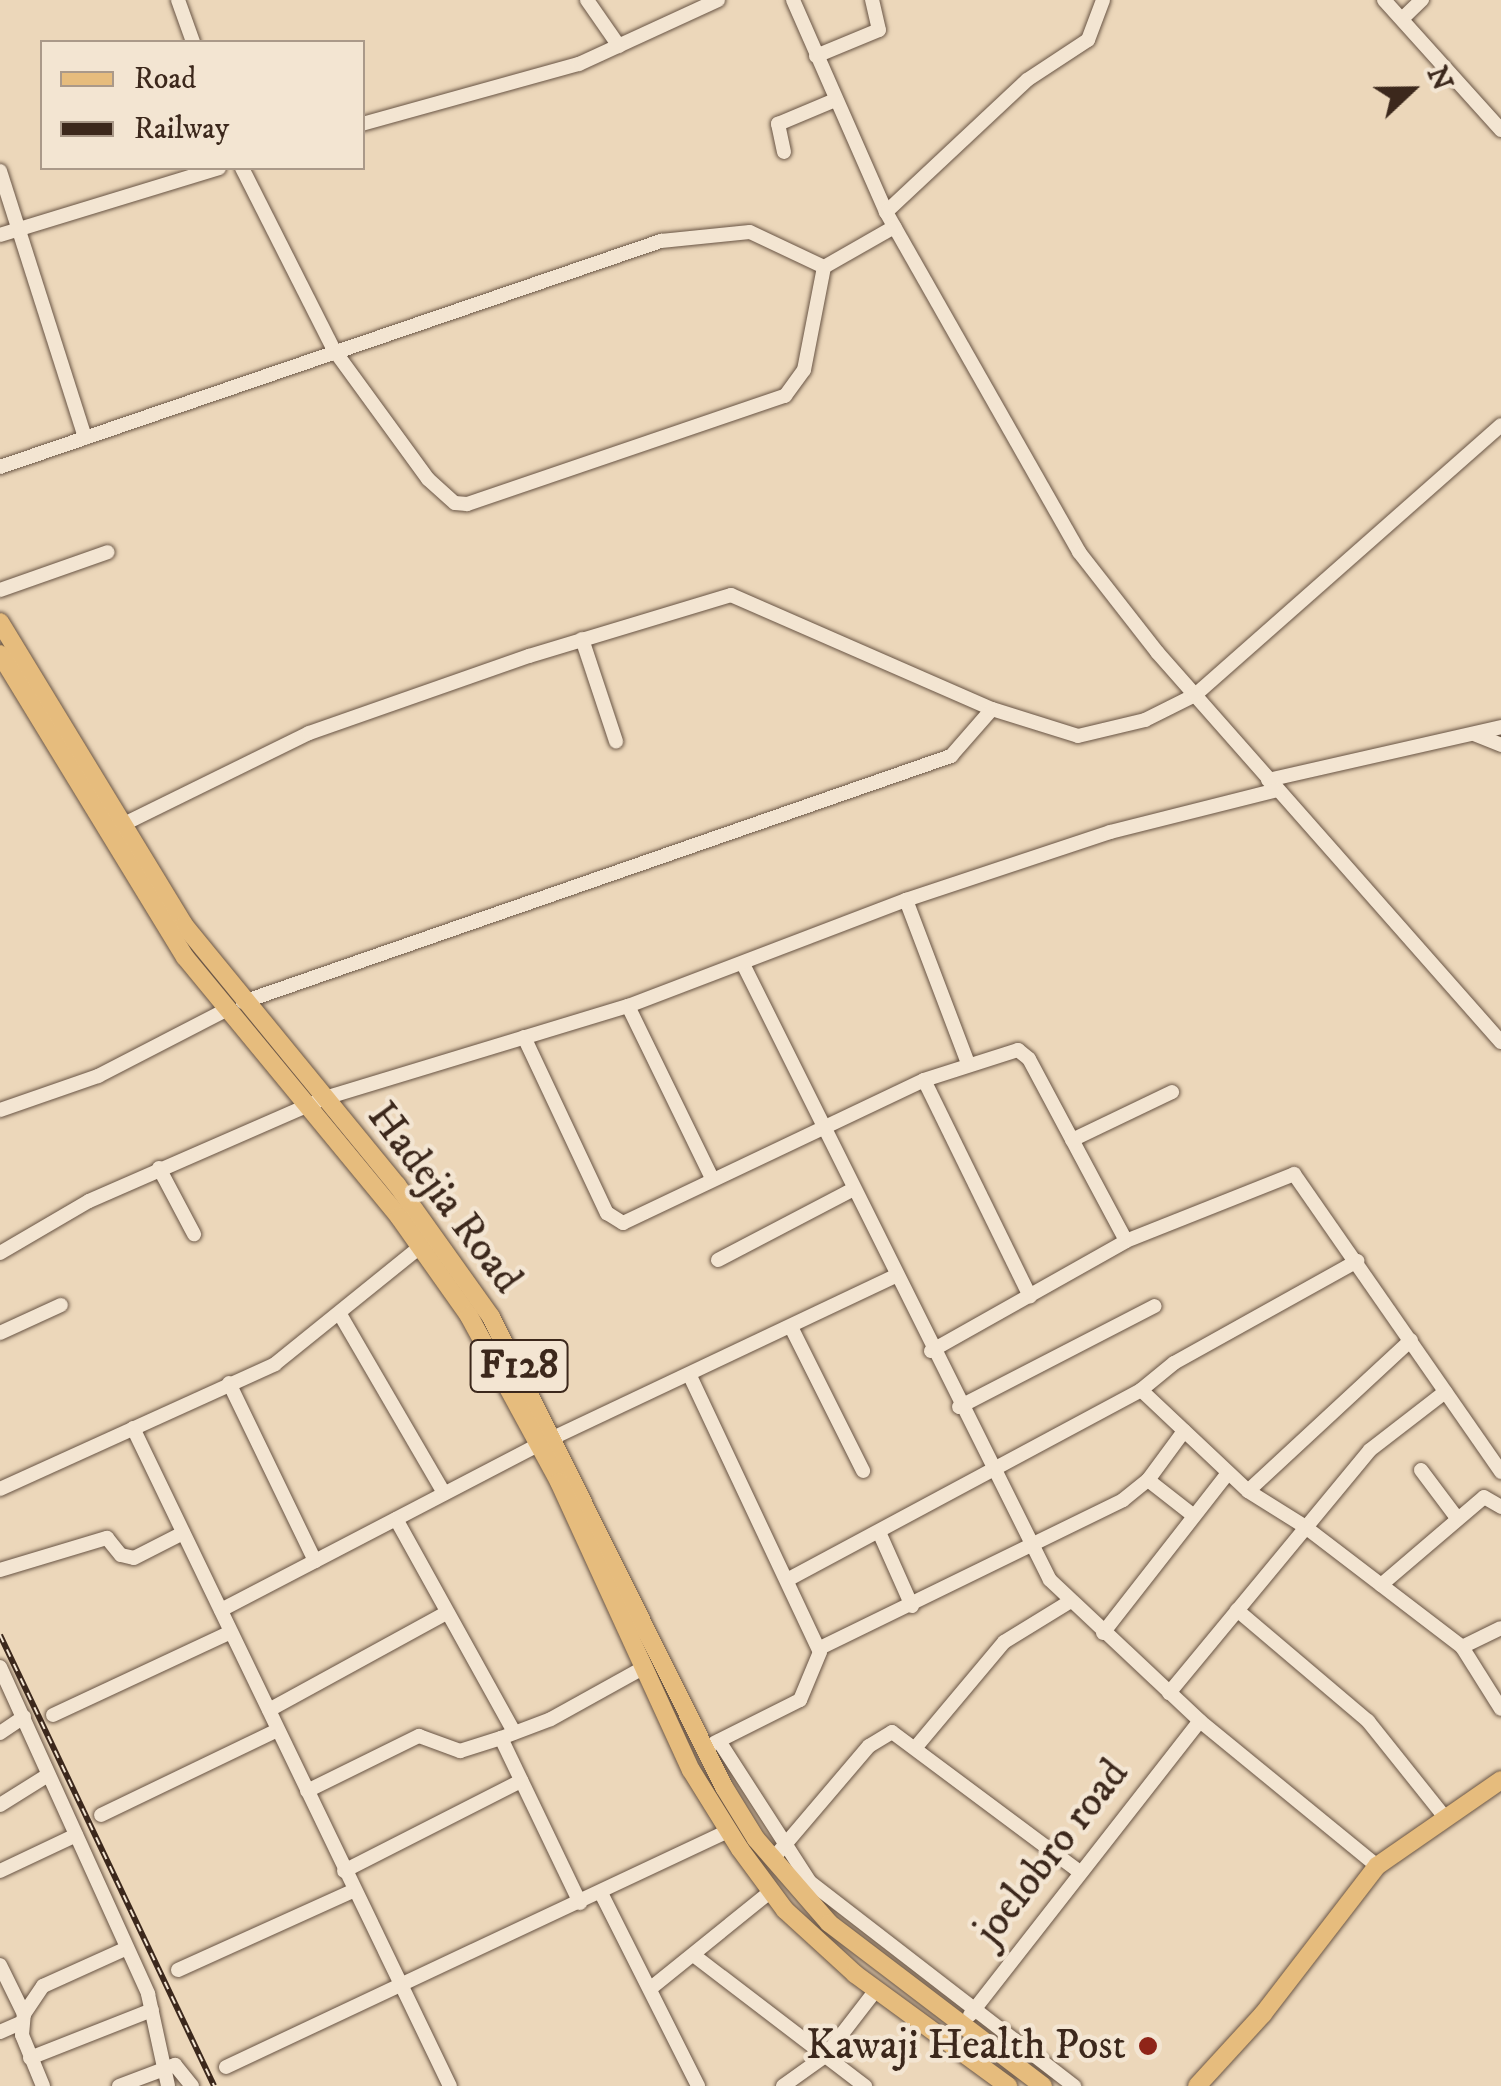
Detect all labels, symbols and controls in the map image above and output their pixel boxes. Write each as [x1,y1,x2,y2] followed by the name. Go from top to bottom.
[40,40,365,170] legend
[1361,40,1461,140] north arrow
[134,61,196,98] text: Road
[1419,61,1460,96] text: N
[134,111,229,148] text: Railway
[356,1093,532,1303] street label: Hadejia Road
[469,1331,569,1401] road number: F128
[964,1750,1140,1954] street label: joelobro road
[806,2021,1126,2071] place label: Kawaji Health Post
[1135,2033,1161,2059] marker: Kawaji Health Post

